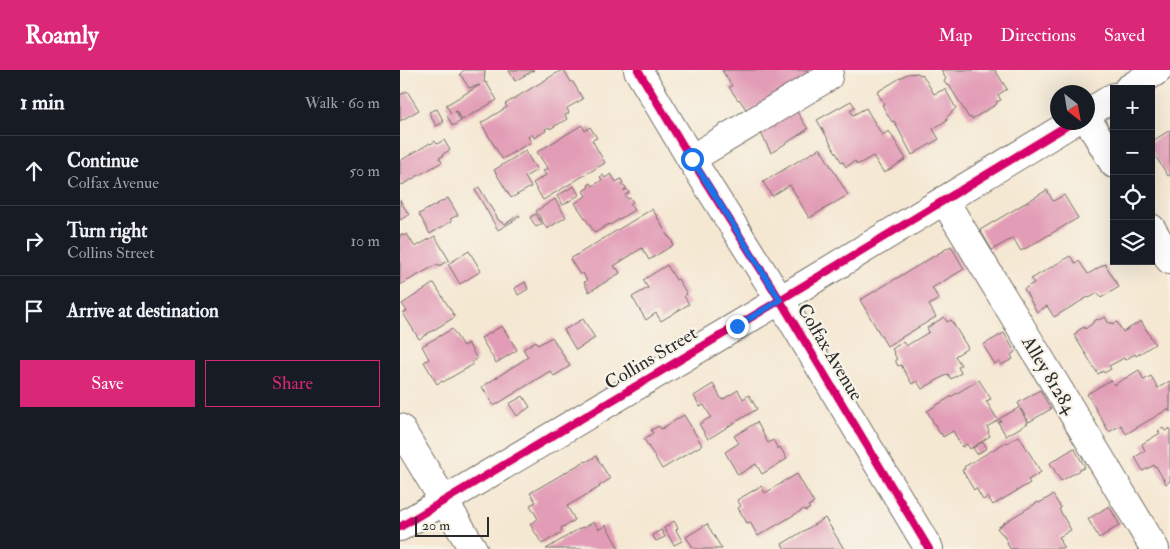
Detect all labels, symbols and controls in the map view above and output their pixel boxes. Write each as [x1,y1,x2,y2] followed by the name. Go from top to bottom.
[25,20,99,51] text: Roamly
[939,24,972,47] text: Map
[1000,24,1076,47] text: Directions
[1104,24,1145,47] text: Saved
[1050,85,1095,130] north arrow
[1110,85,1155,265] map controls
[1110,85,1155,130] button: +
[20,89,65,116] text: 1 min
[305,93,380,113] text: Walk · 60 m
[1110,130,1155,175] button: −
[681,148,704,171] route start
[67,149,138,173] text: Continue
[20,157,48,185] icon: ahead
[349,161,380,181] text: 50 m
[67,173,159,193] text: Colfax Avenue
[1110,175,1155,220] button: locate
[67,219,147,243] text: Turn right
[1110,220,1155,265] button: layers
[20,227,48,255] icon: right
[350,231,380,251] text: 10 m
[67,243,154,263] text: Collins Street
[20,297,48,325] icon: arrive
[67,299,219,323] text: Arrive at destination
[792,299,868,405] street label: Colfax Avenue
[726,315,749,338] route end
[600,321,702,395] street label: Collins Street
[1016,331,1082,419] street label: Alley 81284
[20,360,195,407] button: Save
[205,360,380,407] button: Share
[415,514,489,537] scale bar
[422,517,450,534] text: 20 m

